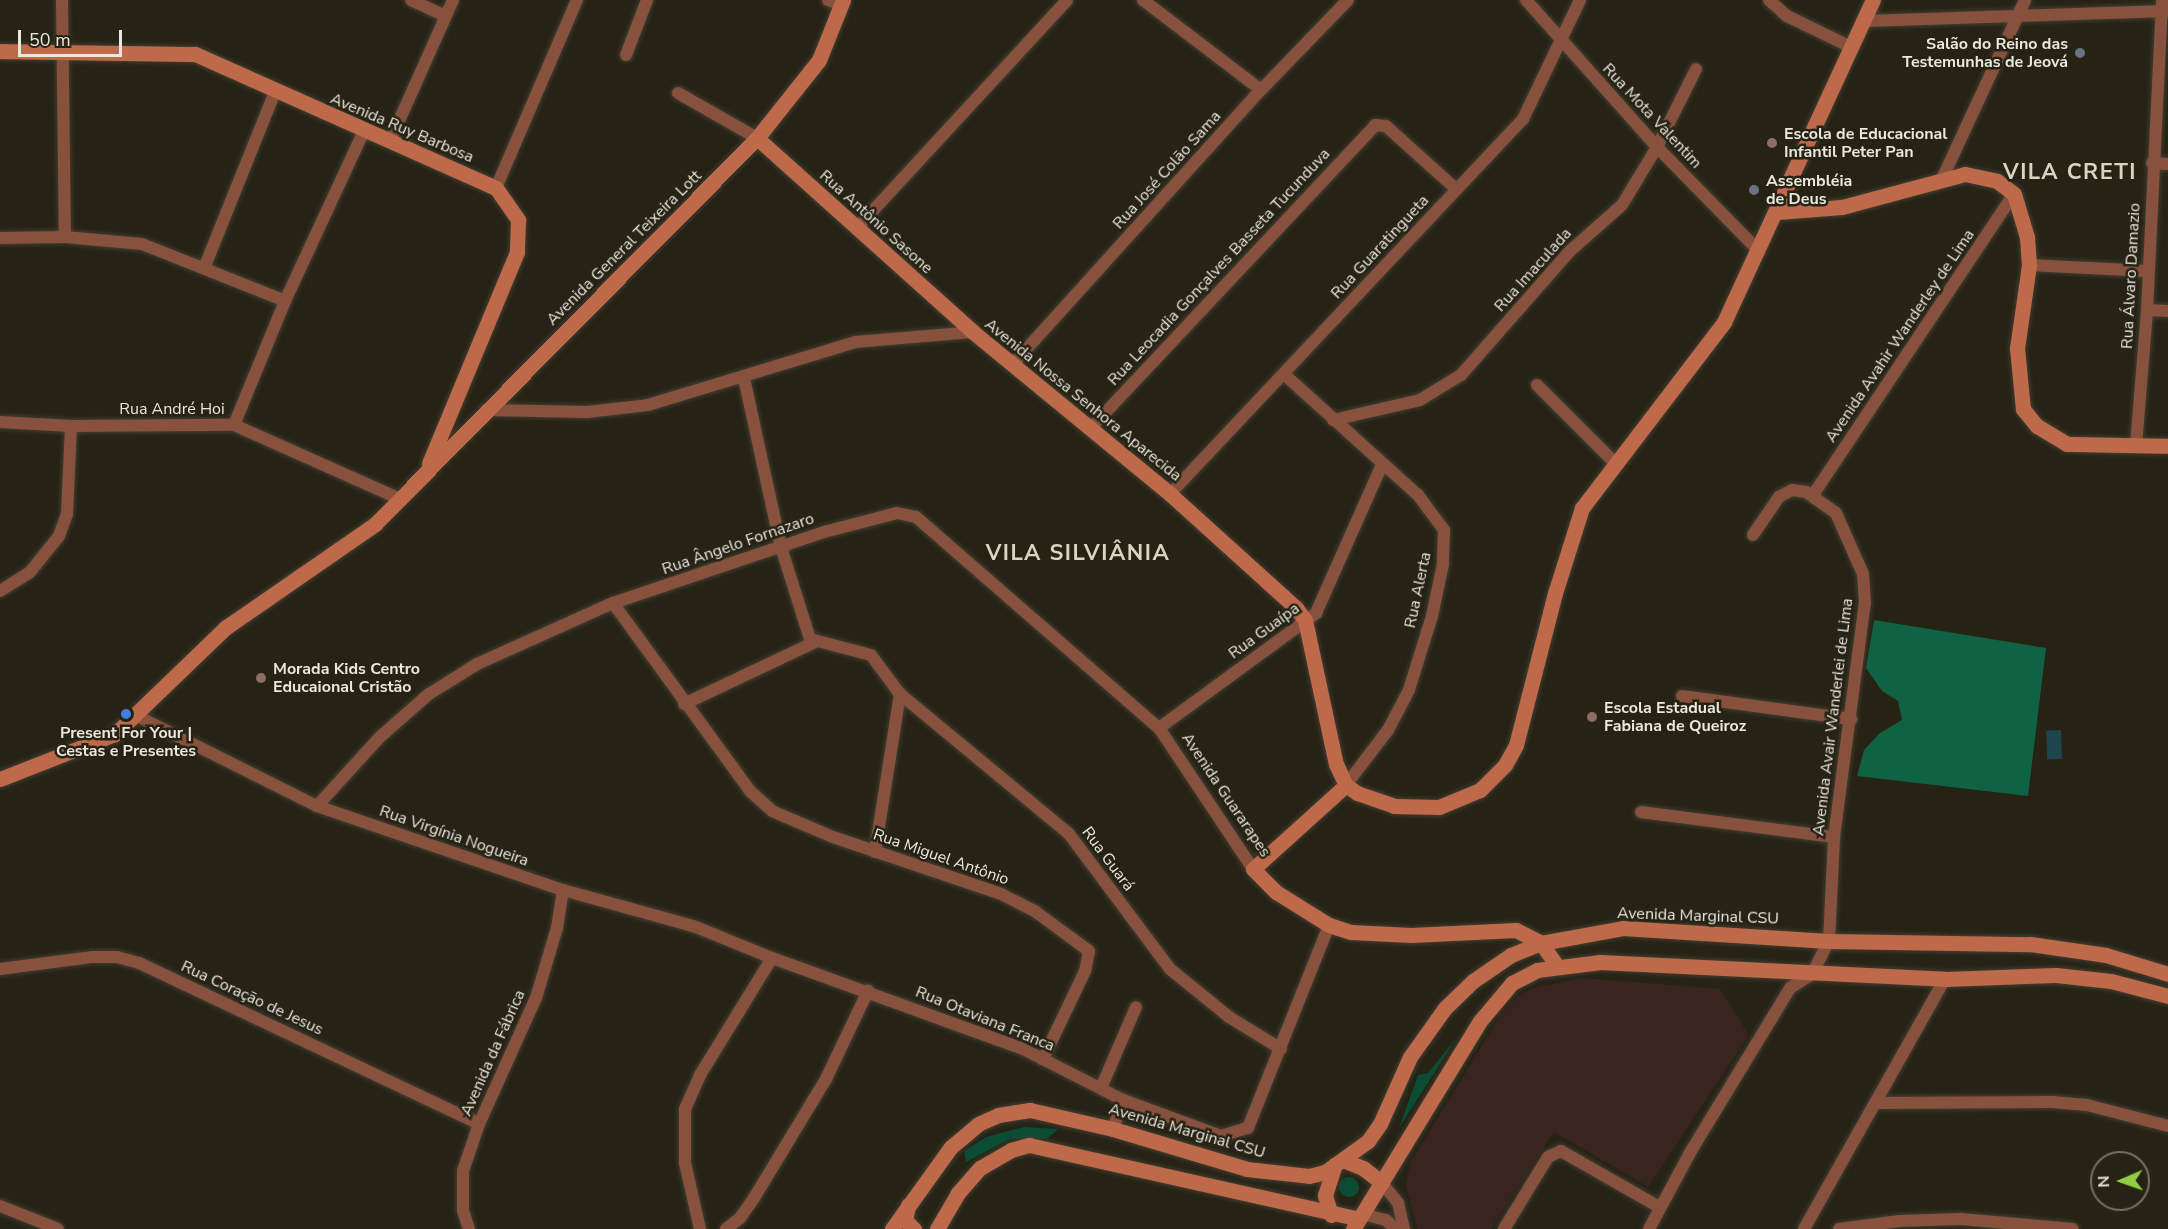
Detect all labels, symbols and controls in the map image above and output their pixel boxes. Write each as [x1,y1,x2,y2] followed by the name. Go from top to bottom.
[21,18,124,56] scale bar
[29,28,71,52] text: 50 m
[1902,34,2068,72] place label: Salão do Reino das Testemunhas de Jeová
[2073,46,2087,60] marker: Salão do Reino das Testemunhas de Jeová
[1598,59,1706,173] street label: Rua Mota Valentim
[327,89,477,167] street label: Avenida Ruy Barbosa
[1109,107,1225,233] street label: Rua José Colão Sama
[1784,124,1947,162] place label: Escola de Educacional Infantil Peter Pan
[1765,136,1779,150] marker: Escola de Educacional Infantil Peter Pan
[1104,144,1334,390] street label: Rua Leocadia Gonçalves Basseta Tucunduva
[2003,160,2137,186] district label: VILA CRETI
[815,166,937,278] street label: Rua Antônio Sasone
[543,167,705,329] street label: Avenida General Teixeira Lott
[1766,171,1852,209] place label: Assembléia de Deus
[1747,183,1761,197] marker: Assembléia de Deus
[1327,191,1433,303] street label: Rua Guaratingueta
[2118,202,2144,350] street label: Rua Álvaro Damazio
[1490,224,1576,316] street label: Rua Imaculada
[1821,226,1979,446] street label: Avenida Avahir Wanderley de Lima
[981,315,1185,485] street label: Avenida Nossa Senhora Aparecida
[119,399,225,419] street label: Rua André Hoi
[659,509,817,579] street label: Rua Ângelo Fornazaro
[986,541,1170,567] district label: VILA SILVIÂNIA
[1401,550,1435,630] street label: Rua Alerta
[1809,597,1857,837] street label: Avenida Avair Wanderlei de Lima
[1225,599,1303,663] street label: Rua Guaípa
[273,659,420,697] place label: Morada Kids Centro Educaional Cristão
[254,671,268,685] marker: Morada Kids Centro Educaional Cristão
[1604,698,1746,736] place label: Escola Estadual Fabiana de Queiroz
[119,707,133,721] marker: Present For Your | Cestas e Presentes
[1585,710,1599,724] marker: Escola Estadual Fabiana de Queiroz
[56,723,196,761] place label: Present For Your | Cestas e Presentes
[1177,729,1275,861] street label: Avenida Guararapes
[377,801,531,871] street label: Rua Virgínia Nogueira
[1078,823,1138,895] street label: Rua Guará
[871,825,1011,889] street label: Rua Miguel Antônio
[1617,904,1779,928] street label: Avenida Marginal CSU
[178,957,326,1039] street label: Rua Coração de Jesus
[913,982,1057,1056] street label: Rua Otaviana Franca
[457,987,529,1119] street label: Avenida da Fábrica
[1107,1099,1267,1163] street label: Avenida Marginal CSU
[2090,1151,2150,1211] north arrow
[2093,1175,2115,1188] text: N

